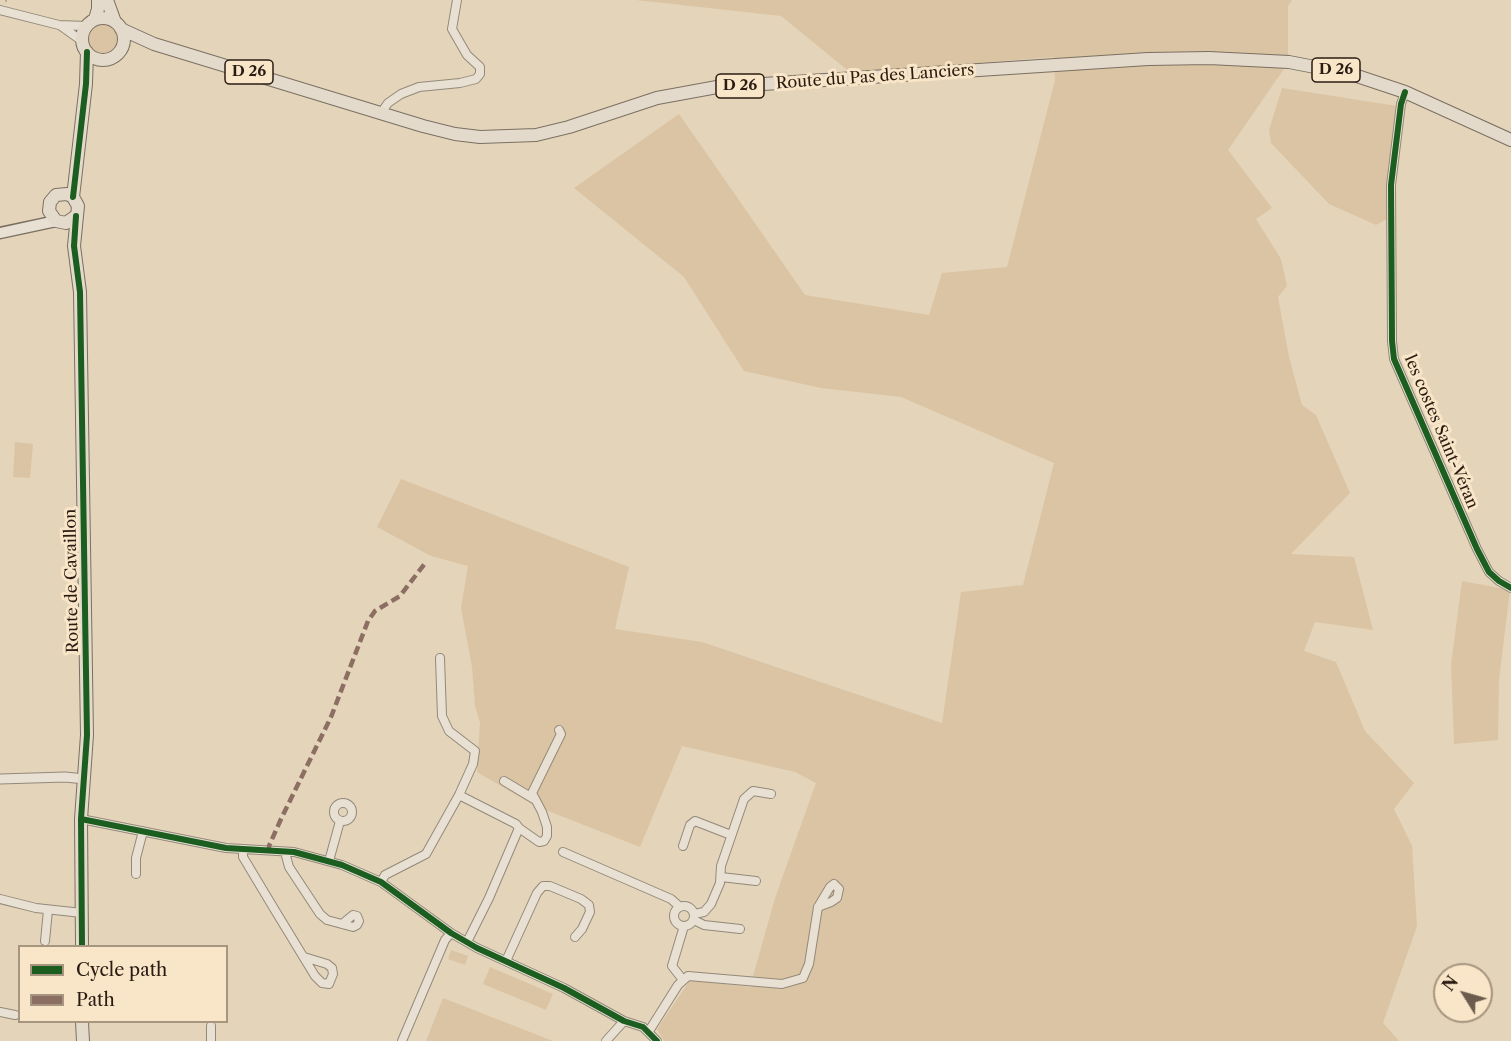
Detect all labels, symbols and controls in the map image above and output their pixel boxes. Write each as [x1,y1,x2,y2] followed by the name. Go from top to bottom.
[1312,58,1360,82] road number: D 26
[225,60,273,84] road number: D 26
[775,60,975,94] street label: Route du Pas des Lanciers
[716,74,764,98] road number: D 26
[1400,352,1482,512] street label: les costes Saint-Véran
[61,509,83,653] street label: Route de Cavaillon
[18,945,228,1023] legend
[76,959,167,981] text: Cycle path
[1433,963,1493,1023] north arrow
[1438,972,1462,995] text: N
[76,989,115,1011] text: Path

